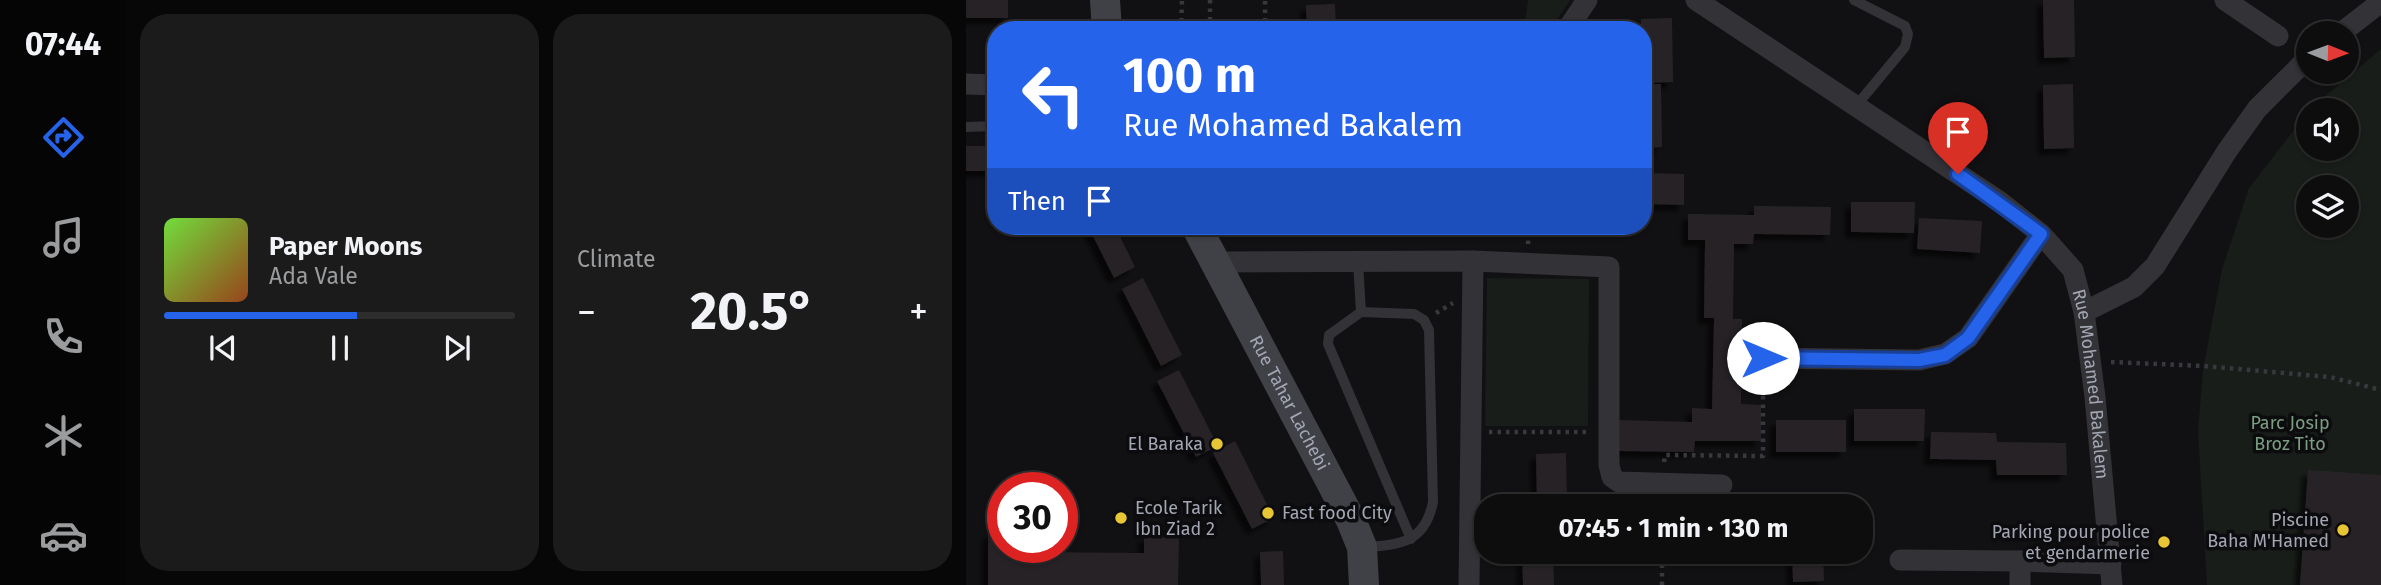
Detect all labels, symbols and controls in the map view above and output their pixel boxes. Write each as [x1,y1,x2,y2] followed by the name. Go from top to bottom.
[2296,21,2359,84] north arrow
[2296,21,2359,238] map controls
[25,25,101,63] text: 07:44
[1123,46,1256,105] text: 100 m
[1008,49,1099,140] icon: left
[2296,98,2359,161] button: sound
[1928,102,1988,174] pin
[1123,106,1463,144] text: Rue Mohamed Bakalem
[39,113,88,162] icon: directions
[1939,113,1977,151] icon: arrive
[2296,175,2359,238] button: layers
[1080,182,1118,220] icon: arrive
[1008,186,1066,217] text: Then
[39,213,88,262] icon: music
[269,231,422,262] text: Paper Moons
[577,245,656,273] text: Climate
[269,262,358,290] text: Ada Vale
[690,280,815,343] text: 20.5°
[2067,287,2113,480] street label: Rue Mohamed Bakalem
[577,289,596,335] text: −
[909,289,928,335] text: +
[39,312,88,361] icon: phone
[1726,321,1800,395] position arrow
[204,329,242,367] icon: previous
[321,329,359,367] icon: pause
[438,329,476,367] icon: next
[1245,332,1334,474] street label: Rue Tahar Lachebi
[39,411,88,460] icon: climate
[2250,412,2330,455] park label: Parc Josip Broz Tito
[1128,433,1203,455] place label: El Baraka
[1209,436,1225,452] marker: El Baraka
[987,472,1078,563] speed limit sign: 30
[1135,497,1223,540] place label: Ecole Tarik Ibn Ziad 2
[1282,502,1392,524] place label: Fast food City
[1260,505,1276,521] marker: Fast food City
[2207,509,2329,552] place label: Piscine Baha M'Hamed
[1113,510,1129,526] marker: Ecole Tarik Ibn Ziad 2
[39,511,88,560] icon: car
[1559,513,1788,544] text: 07:45 · 1 min · 130 m
[1992,521,2150,564] place label: Parking pour police et gendarmerie
[2335,522,2351,538] marker: Piscine Baha M'Hamed
[2156,534,2172,550] marker: Parking pour police et gendarmerie

